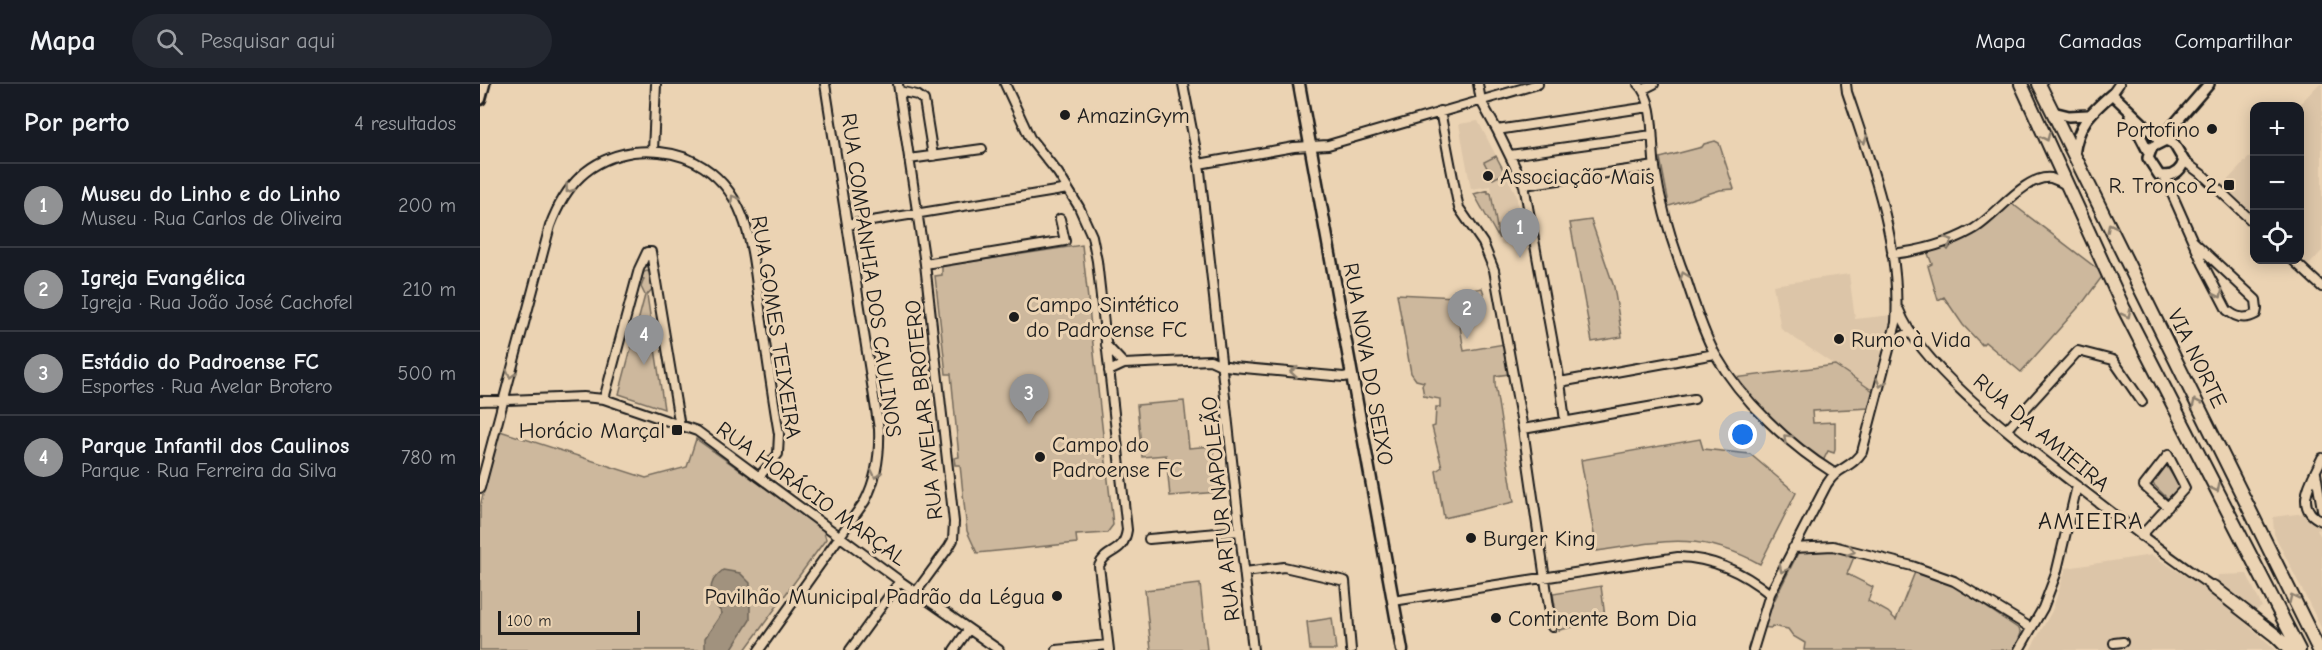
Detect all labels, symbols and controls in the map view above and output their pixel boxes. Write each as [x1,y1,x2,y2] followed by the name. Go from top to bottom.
[132,14,552,68] search box
[30,25,96,57] text: Mapa
[153,25,186,58] icon: search
[201,28,335,54] text: Pesquisar aqui
[1975,29,2026,53] text: Mapa
[2059,29,2142,53] text: Camadas
[2175,29,2292,53] text: Compartilhar
[2250,102,2304,264] map controls
[2250,102,2304,156] button: +
[1077,103,1190,129] place label: AmazinGym
[24,108,130,138] text: Por perto
[1058,108,1072,122] marker: AmazinGym
[835,111,907,439] street label: RUA COMPANHIA DOS CAULINOS
[354,112,456,135] text: 4 resultados
[2116,117,2200,143] place label: Portofino
[2205,122,2219,136] marker: Portofino
[2039,130,2051,141] one-way arrow
[1856,134,1869,145] one-way arrow
[2250,156,2304,210] button: −
[1500,164,1655,190] place label: Associação Mais
[1481,169,1495,183] marker: Associação Mais
[2108,173,2217,199] place label: R. Tronco 2
[2222,178,2236,192] marker: R. Tronco 2
[81,181,341,207] text: Museu do Linho e do Linho
[565,183,576,194] one-way arrow
[40,194,47,217] text: 1
[398,194,456,217] text: 200 m
[730,195,741,205] one-way arrow
[81,207,342,230] text: Museu · Rua Carlos de Oliveira
[1500,208,1540,258] pin: 1
[2250,210,2304,264] button: locate
[746,214,807,441] street label: RUA GOMES TEIXEIRA
[2107,223,2118,234] one-way arrow
[1943,236,1954,248] one-way arrow
[1337,261,1399,468] street label: RUA NOVA DO SEIXO
[81,265,246,291] text: Igreja Evangélica
[1679,271,1692,282] one-way arrow
[39,278,48,301] text: 2
[402,278,456,301] text: 210 m
[2212,287,2223,298] one-way arrow
[1448,290,1486,339] pin: 2
[81,291,353,314] text: Igreja · Rua João José Cachofel
[1026,292,1187,343] place label: Campo Sintético do Padroense FC
[900,299,948,521] street label: RUA AVELAR BROTERO
[2162,305,2232,412] street label: VIA NORTE
[2120,308,2131,319] one-way arrow
[1007,310,1021,324] marker: Campo Sintético do Padroense FC
[624,316,664,365] pin: 4
[1851,327,1971,353] place label: Rumo à Vida
[1832,332,1846,346] marker: Rumo à Vida
[81,349,319,375] text: Estádio do Padroense FC
[39,362,48,385] text: 3
[398,362,456,385] text: 500 m
[1289,366,1298,379] one-way arrow
[1968,368,2115,497] street label: RUA DA AMIEIRA
[505,369,518,379] one-way arrow
[1010,374,1048,424] pin: 3
[81,375,333,398] text: Esportes · Rua Avelar Brotero
[1876,378,1888,388] one-way arrow
[1196,395,1246,623] street label: RUA ARTUR NAPOLEÃO
[2192,398,2204,409] one-way arrow
[711,416,912,572] street label: RUA HORÁCIO MARÇAL
[519,418,665,444] place label: Horácio Marçal
[1728,420,1757,449] your location
[670,423,684,437] marker: Horácio Marçal
[1052,432,1183,483] place label: Campo do Padroense FC
[81,433,349,459] text: Parque Infantil dos Caulinos
[1784,434,1795,445] one-way arrow
[39,446,48,469] text: 4
[401,446,456,469] text: 780 m
[1033,450,1047,464] marker: Campo do Padroense FC
[81,459,337,482] text: Parque · Rua Ferreira da Silva
[870,469,883,479] one-way arrow
[2209,481,2220,492] one-way arrow
[2038,507,2144,535] district label: AMIEIRA
[1483,526,1596,552] place label: Burger King
[1464,531,1478,545] marker: Burger King
[1845,544,1856,556] one-way arrow
[1779,563,1790,573] one-way arrow
[704,584,1045,610] place label: Pavilhão Municipal Padrão da Légua
[1050,589,1064,603] marker: Pavilhão Municipal Padrão da Légua
[2288,593,2300,604] one-way arrow
[1508,606,1697,632] place label: Continente Bom Dia
[498,608,640,636] scale bar
[1489,611,1503,625] marker: Continente Bom Dia
[507,612,551,630] text: 100 m

